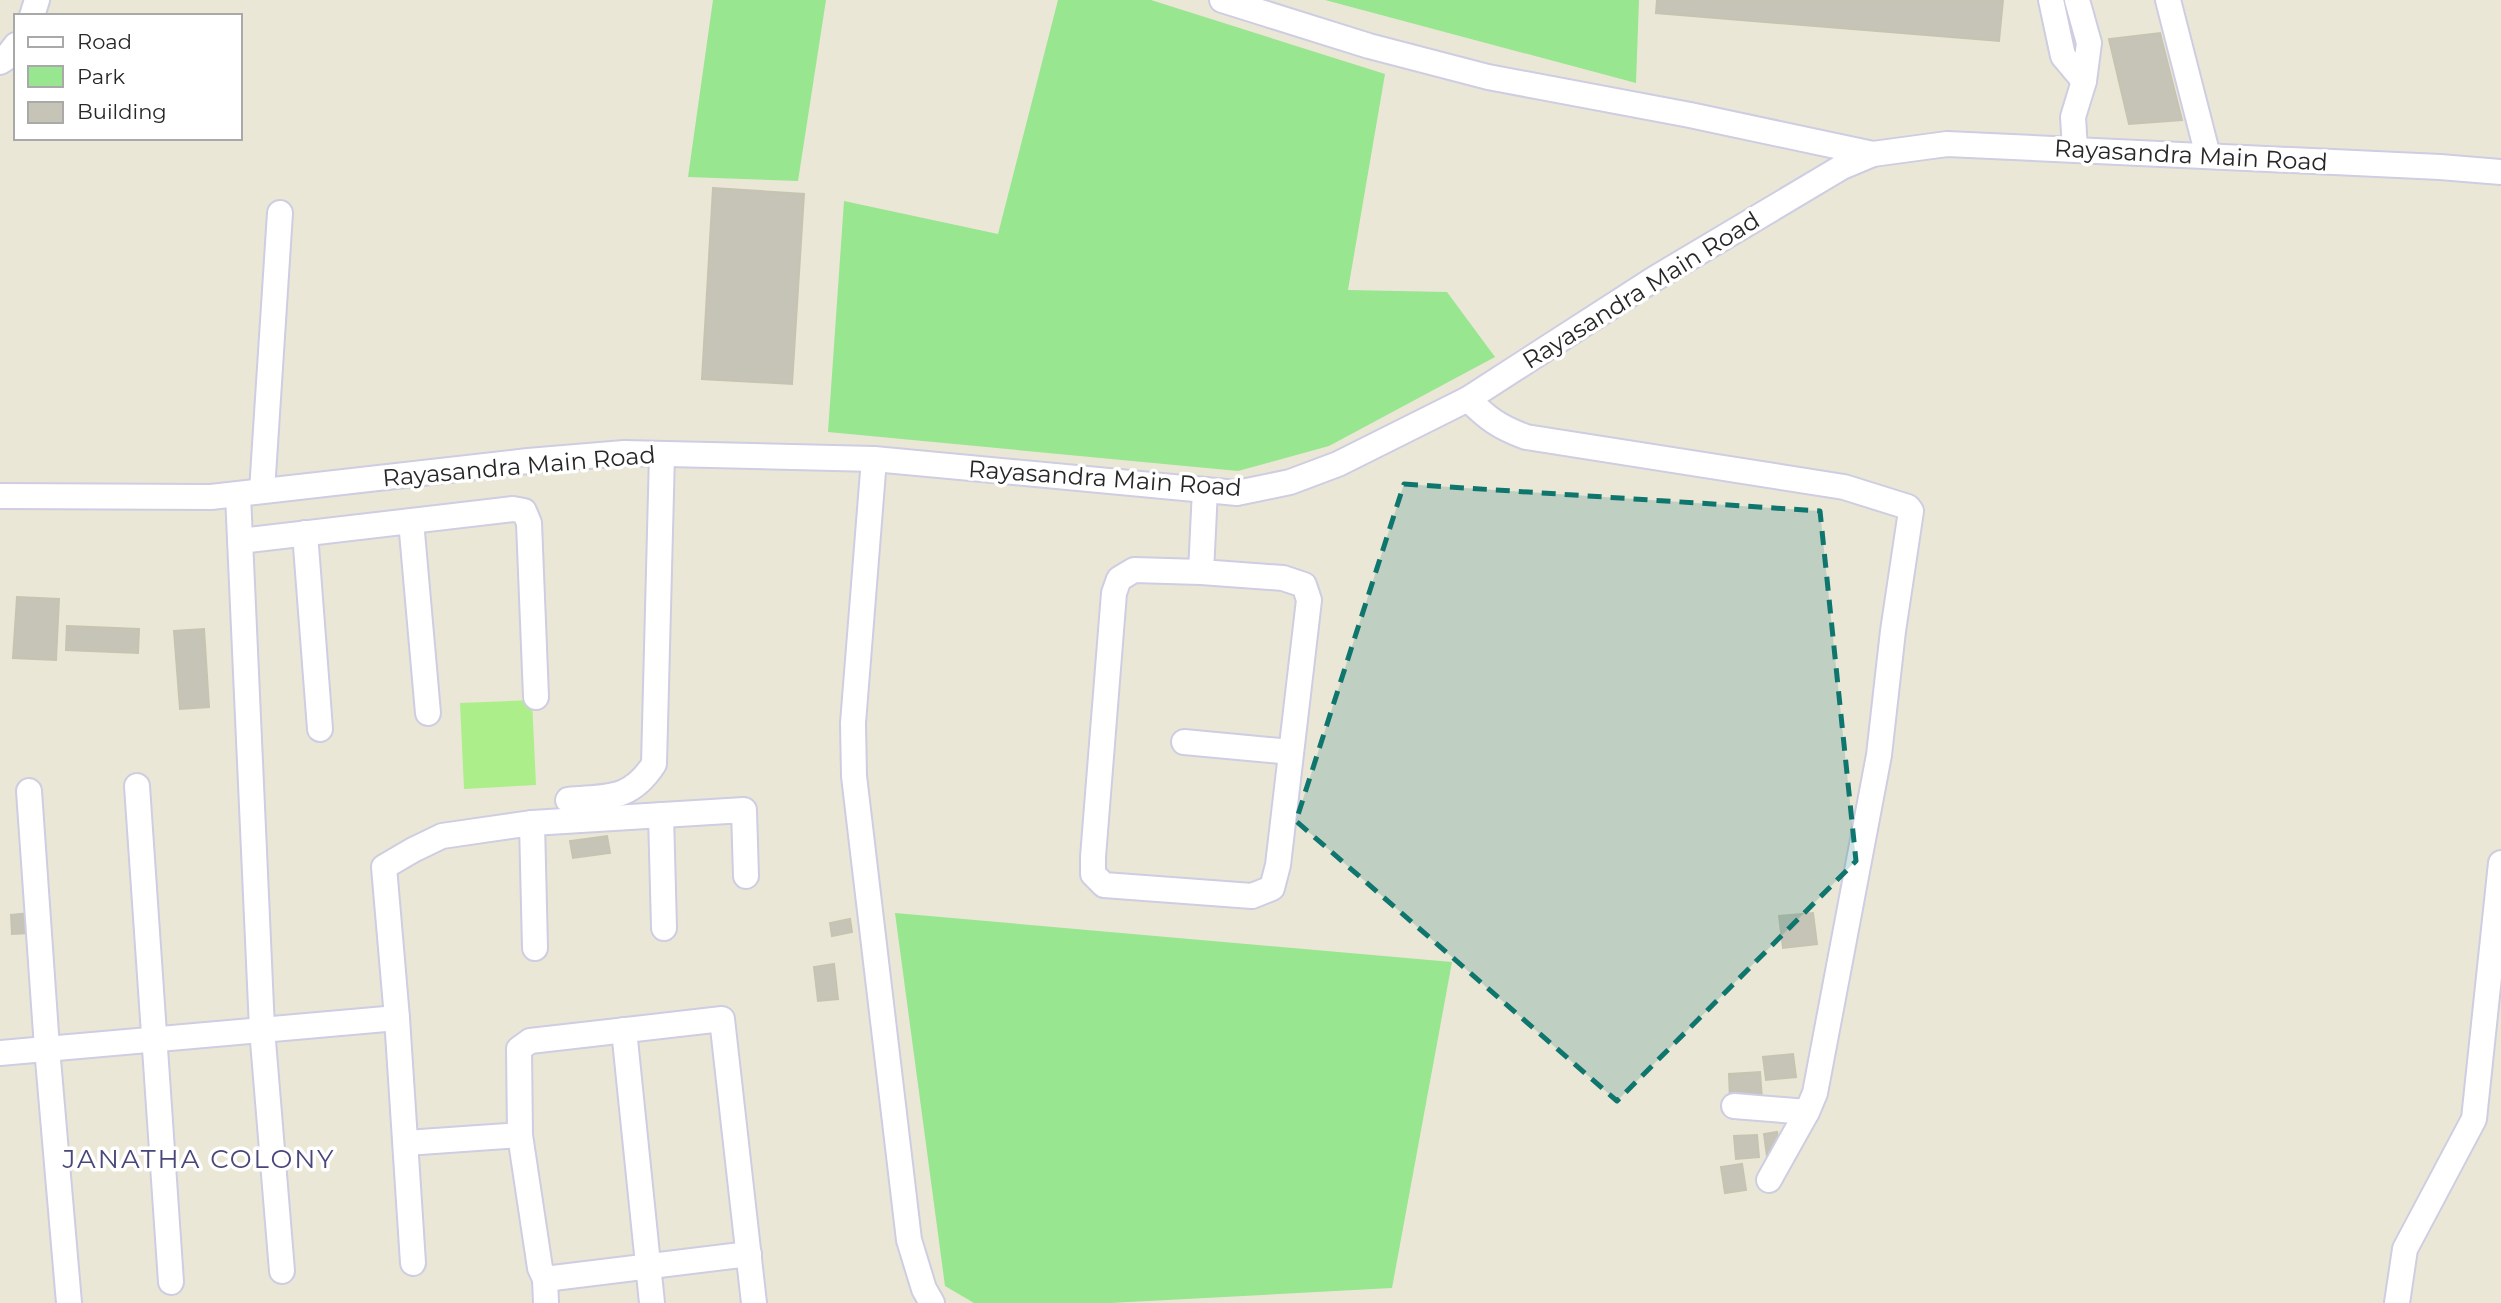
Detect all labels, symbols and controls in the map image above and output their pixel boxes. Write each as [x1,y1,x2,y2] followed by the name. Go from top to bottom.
[14,14,242,140] legend
[77,29,132,54] text: Road
[77,64,125,89] text: Park
[77,99,167,124] text: Building
[2053,133,2329,177] street label: Rayasandra Main Road
[1517,205,1765,375] street label: Rayasandra Main Road
[381,440,657,492] street label: Rayasandra Main Road
[967,454,1243,502] street label: Rayasandra Main Road
[61,1143,336,1175] district label: JANATHA COLONY

